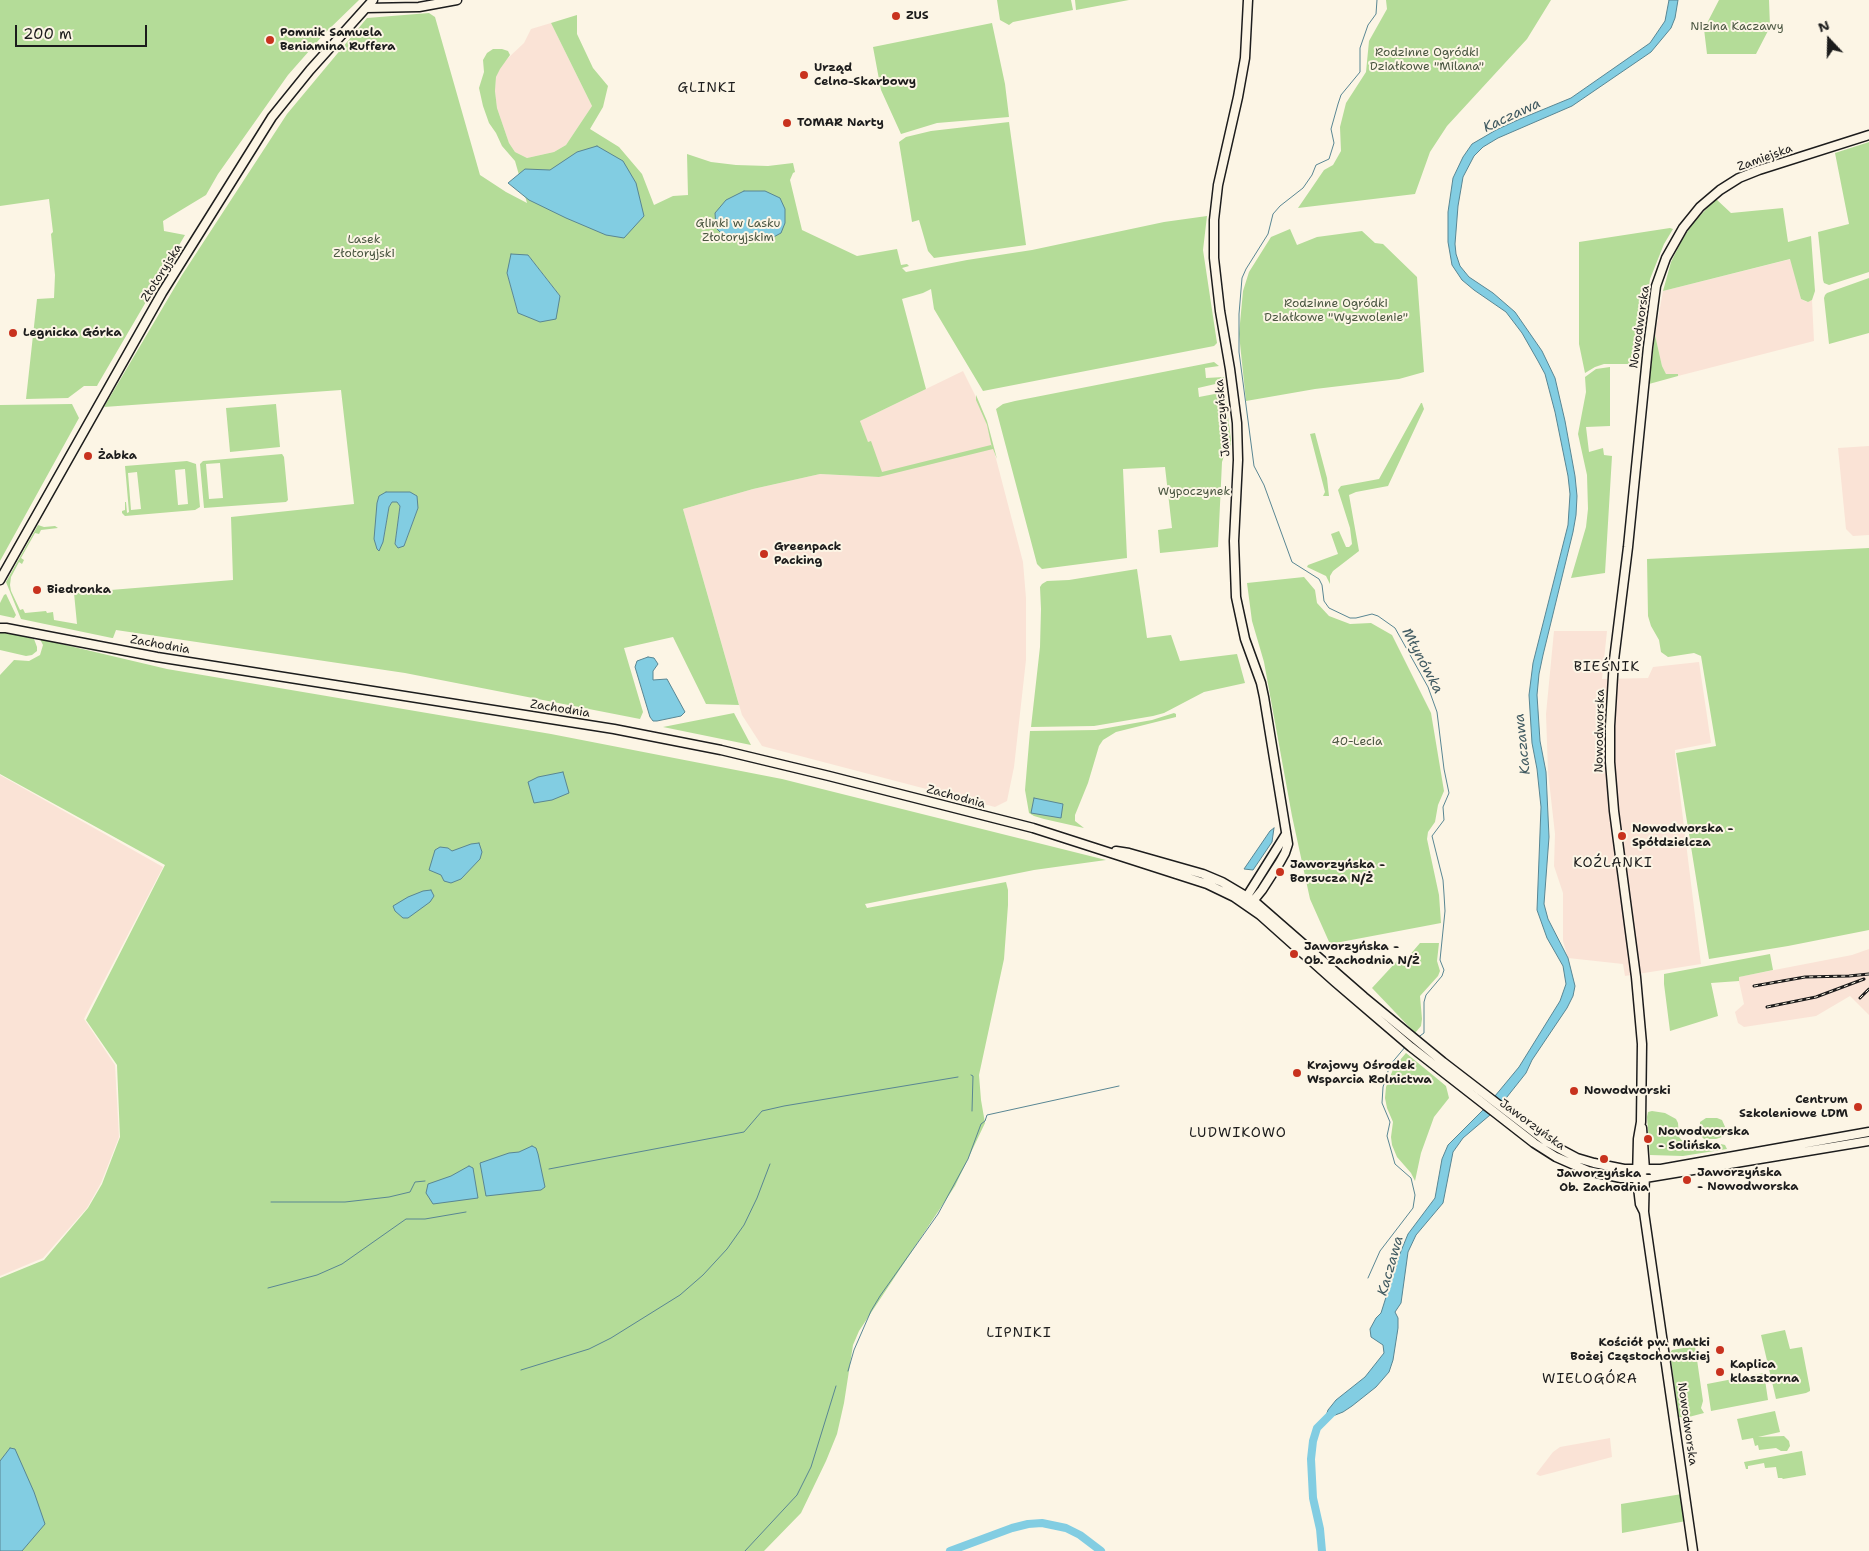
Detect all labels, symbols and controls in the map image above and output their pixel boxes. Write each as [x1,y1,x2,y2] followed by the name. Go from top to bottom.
[906,9,929,23] place label: ZUS
[890,10,902,22] marker: ZUS
[18,15,150,47] scale bar
[1804,15,1854,65] north arrow
[1815,16,1832,36] text: N
[1690,20,1784,34] park label: Nizina Kaczawy
[23,24,72,44] text: 200 m
[280,26,395,54] place label: Pomnik Samuela Beniamina Ruffera
[264,34,276,46] marker: Pomnik Samuela Beniamina Ruffera
[1370,46,1484,74] park label: Rodzinne Ogródki Działkowe "Milana"
[814,61,916,89] place label: Urząd Celno-Skarbowy
[798,69,810,81] marker: Urząd Celno-Skarbowy
[677,80,737,96] district label: GLINKI
[1481,95,1543,137] water label: Kaczawa
[797,116,884,130] place label: TOMAR Narty
[781,117,793,129] marker: TOMAR Narty
[1736,141,1794,175] street label: Zamiejska
[696,217,780,245] park label: Glinki w Lasku Złotoryjskim
[333,233,395,261] park label: Lasek Złotoryjski
[138,241,186,305] street label: Złotoryjska
[1627,285,1653,369] street label: Nowodworska
[1264,297,1408,325] park label: Rodzinne Ogródki Działkowe "Wyzwolenie"
[23,326,122,340] place label: Legnicka Górka
[7,327,19,339] marker: Legnicka Górka
[1212,379,1234,457] street label: Jaworzyńska
[98,449,137,463] place label: Żabka
[82,450,94,462] marker: Żabka
[1158,485,1230,499] park label: Wypoczynek
[774,540,841,568] place label: Greenpack Packing
[758,548,770,560] marker: Greenpack Packing
[47,583,111,597] place label: Biedronka
[31,584,43,596] marker: Biedronka
[1398,625,1446,697] water label: Młynówka
[129,633,191,657] street label: Zachodnia
[1573,659,1641,675] district label: BIEŚNIK
[1592,689,1608,773] street label: Nowodworska
[529,697,591,721] street label: Zachodnia
[1511,712,1535,776] water label: Kaczawa
[1332,735,1382,749] park label: 40-Lecia
[925,782,987,812] street label: Zachodnia
[1632,822,1734,850] place label: Nowodworska - Spółdzielcza
[1616,830,1628,842] marker: Nowodworska - Spółdzielcza
[1572,855,1654,871] district label: KOŹLANKI
[1290,858,1385,886] place label: Jaworzyńska - Borsucza N/Ż
[1274,866,1286,878] marker: Jaworzyńska - Borsucza N/Ż
[1304,940,1420,968] place label: Jaworzyńska - Ob. Zachodnia N/Ż
[1288,948,1300,960] marker: Jaworzyńska - Ob. Zachodnia N/Ż
[1307,1059,1432,1087] place label: Krajowy Ośrodek Wsparcia Rolnictwa
[1291,1067,1303,1079] marker: Krajowy Ośrodek Wsparcia Rolnictwa
[1584,1084,1671,1098] place label: Nowodworski
[1568,1085,1580,1097] marker: Nowodworski
[1739,1093,1848,1121] place label: Centrum Szkoleniowe LDM
[1496,1096,1568,1154] street label: Jaworzyńska
[1852,1101,1864,1113] marker: Centrum Szkoleniowe LDM
[1188,1125,1288,1141] district label: LUDWIKOWO
[1658,1125,1749,1153] place label: Nowodworska - Solińska
[1642,1133,1654,1145] marker: Nowodworska - Solińska
[1598,1153,1610,1165] marker: Jaworzyńska - Ob. Zachodnia
[1697,1166,1799,1194] place label: Jaworzyńska - Nowodworska
[1556,1167,1652,1195] place label: Jaworzyńska - Ob. Zachodnia
[1681,1174,1693,1186] marker: Jaworzyńska - Nowodworska
[1374,1234,1408,1298] water label: Kaczawa
[985,1325,1053,1341] district label: LIPNIKI
[1570,1336,1710,1364] place label: Kościół pw. Matki Bożej Częstochowskiej
[1714,1344,1726,1356] marker: Kościół pw. Matki Bożej Częstochowskiej
[1730,1358,1799,1386] place label: Kaplica klasztorna
[1714,1366,1726,1378] marker: Kaplica klasztorna
[1541,1371,1639,1387] district label: WIELOGÓRA
[1674,1382,1700,1466] street label: Nowodworska

